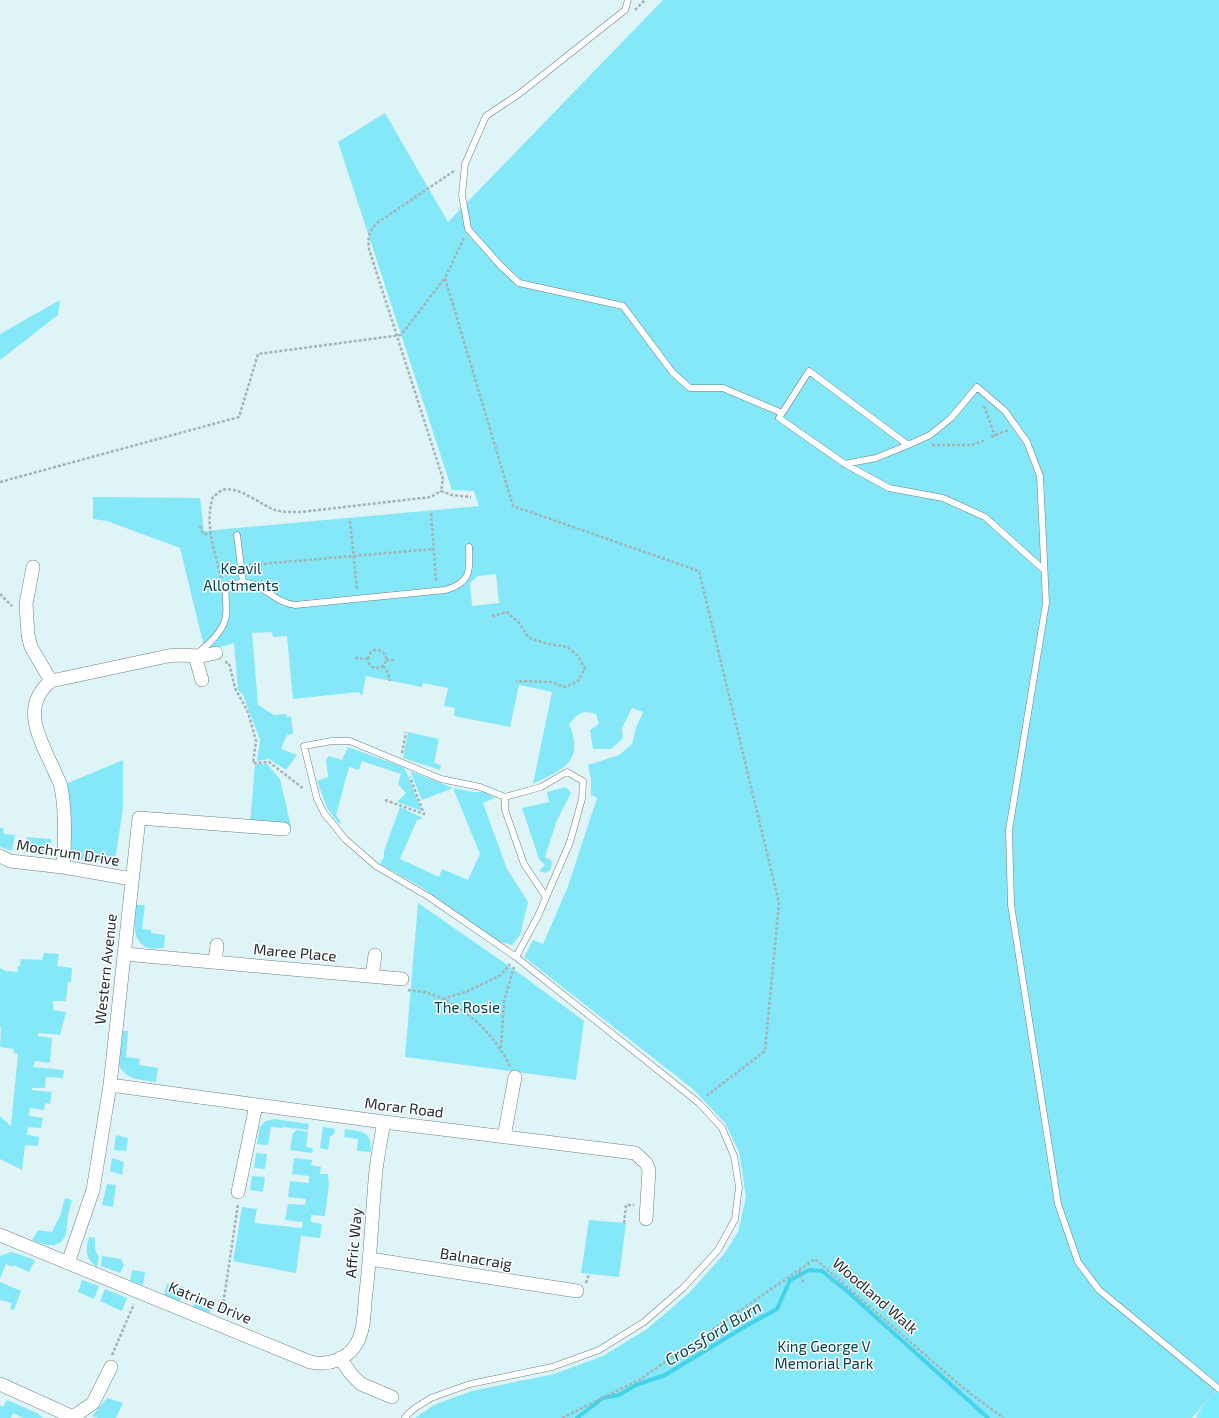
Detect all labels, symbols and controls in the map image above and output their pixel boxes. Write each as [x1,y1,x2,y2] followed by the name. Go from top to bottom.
[203,559,279,594] park label: Keavil Allotments
[15,835,121,869] street label: Mochrum Drive
[90,913,120,1025] street label: Western Avenue
[253,939,337,965] street label: Maree Place
[434,998,500,1016] park label: The Rosie
[364,1093,445,1121] street label: Morar Road
[341,1207,365,1279] street label: Affric Way
[439,1243,514,1273] street label: Balnacraig
[829,1253,922,1337] street label: Woodland Walk
[166,1277,255,1327] street label: Katrine Drive
[661,1296,764,1369] water label: Crossford Burn
[775,1337,874,1372] park label: King George V Memorial Park

